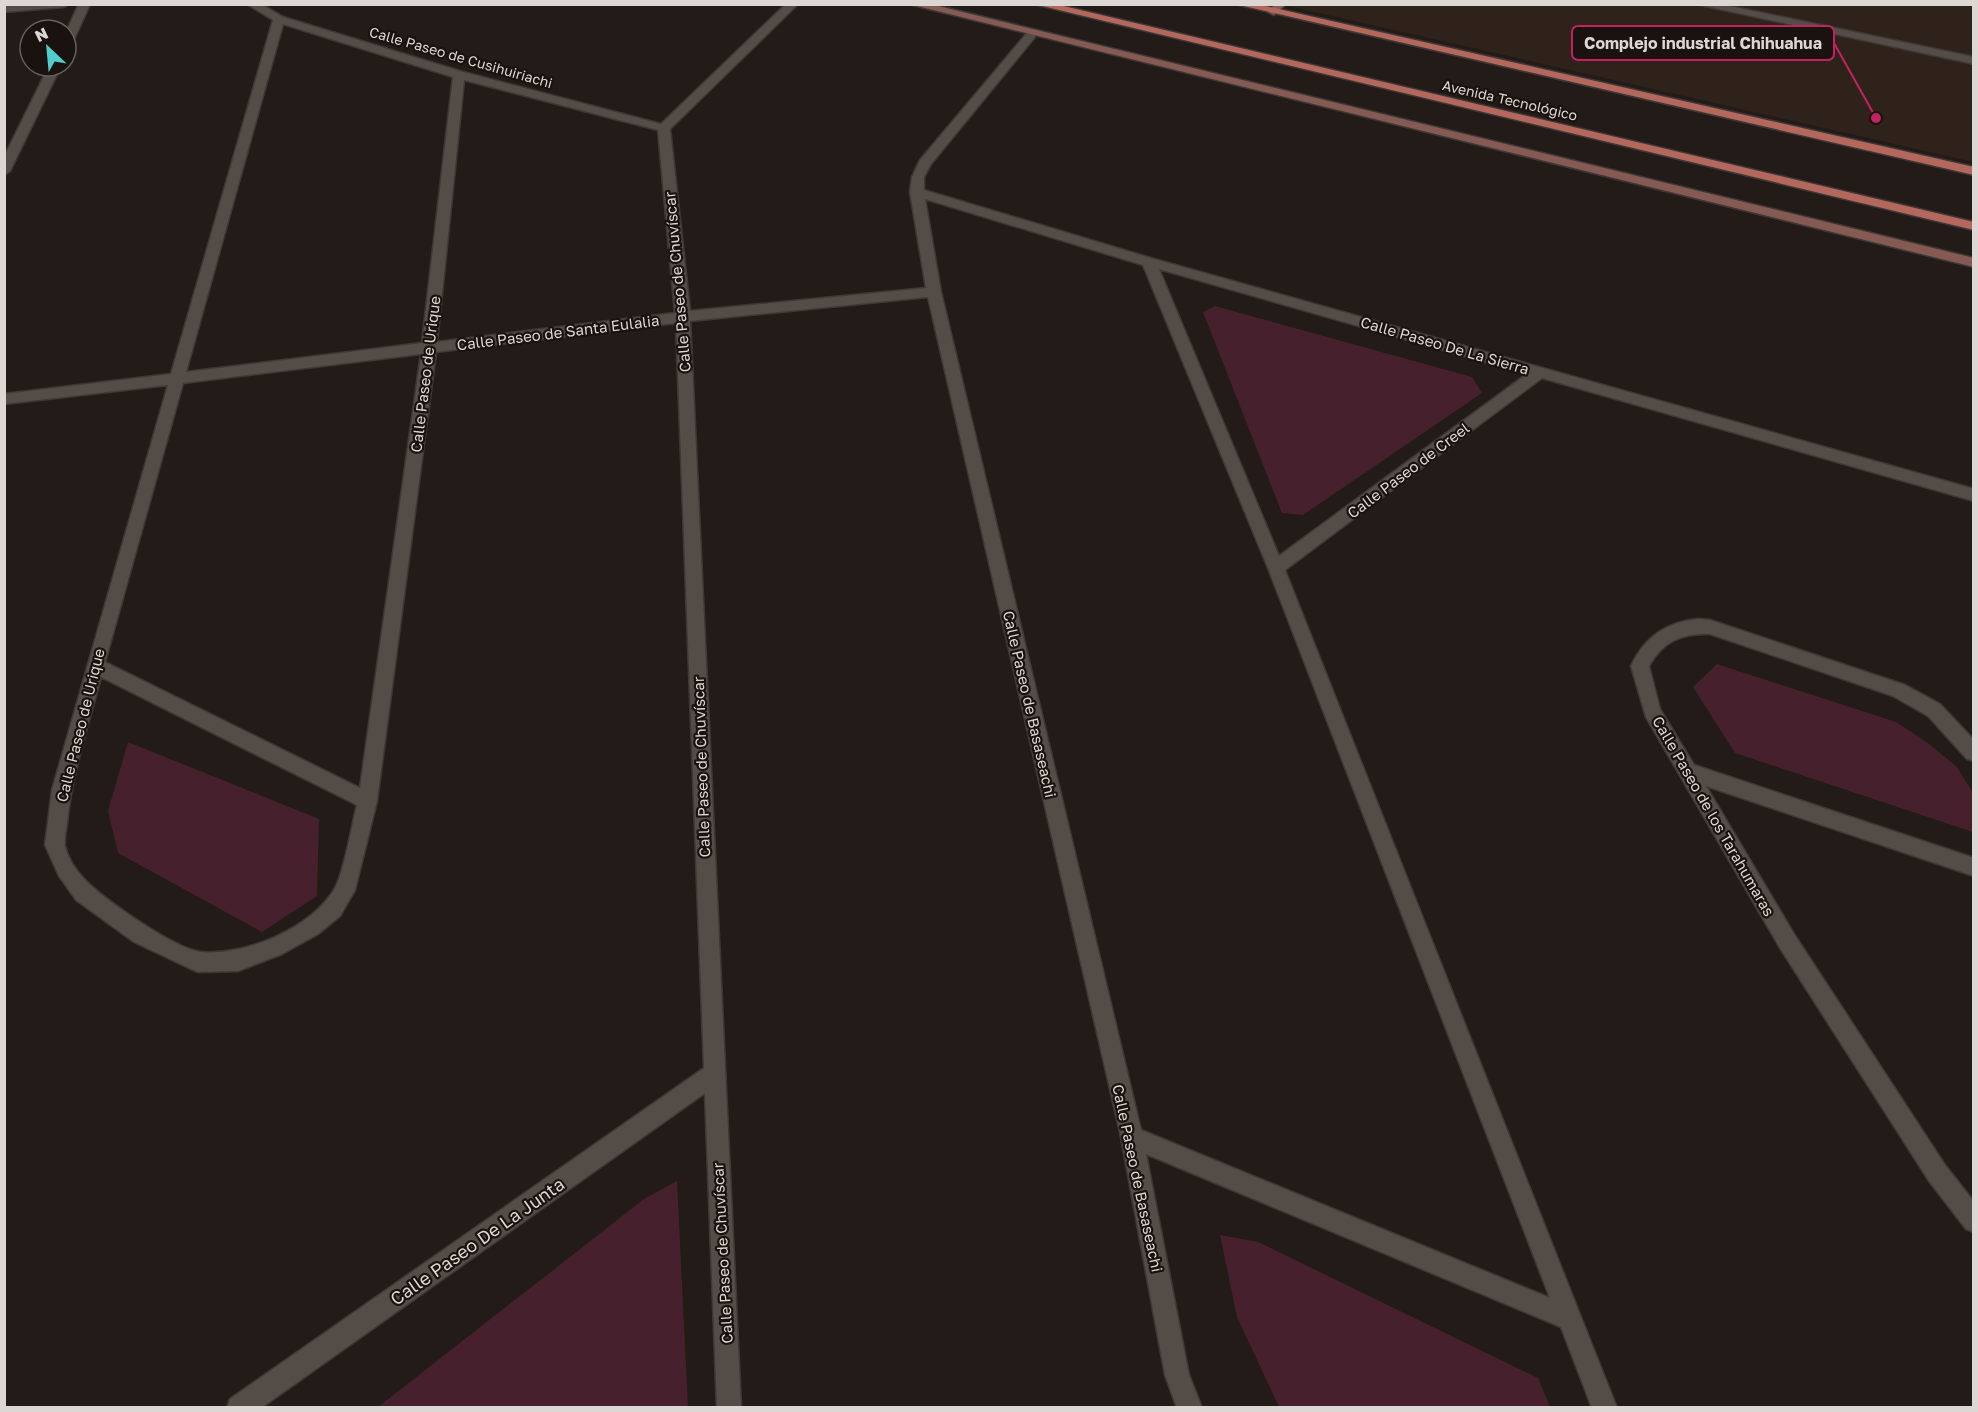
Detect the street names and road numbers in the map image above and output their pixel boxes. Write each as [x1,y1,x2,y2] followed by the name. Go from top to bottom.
[368,23,554,91] street label: Calle Paseo de Cusihuiriachi
[1441,76,1579,124] street label: Avenida Tecnológico
[660,191,694,373] street label: Calle Paseo de Chuvíscar
[406,294,444,453] street label: Calle Paseo de Urique
[456,311,660,353] street label: Calle Paseo de Santa Eulalia
[1359,312,1531,378] street label: Calle Paseo De La Sierra
[1344,418,1473,522] street label: Calle Paseo de Creel
[1000,609,1060,799] street label: Calle Paseo de Basaseachi
[52,646,108,804] street label: Calle Paseo de Urique
[689,676,713,858] street label: Calle Paseo de Chuvíscar
[1649,713,1779,919] street label: Calle Paseo de los Tarahumaras
[1109,1083,1167,1273] street label: Calle Paseo de Basaseachi
[708,1162,736,1344] street label: Calle Paseo de Chuvíscar
[386,1172,568,1310] street label: Calle Paseo De La Junta

